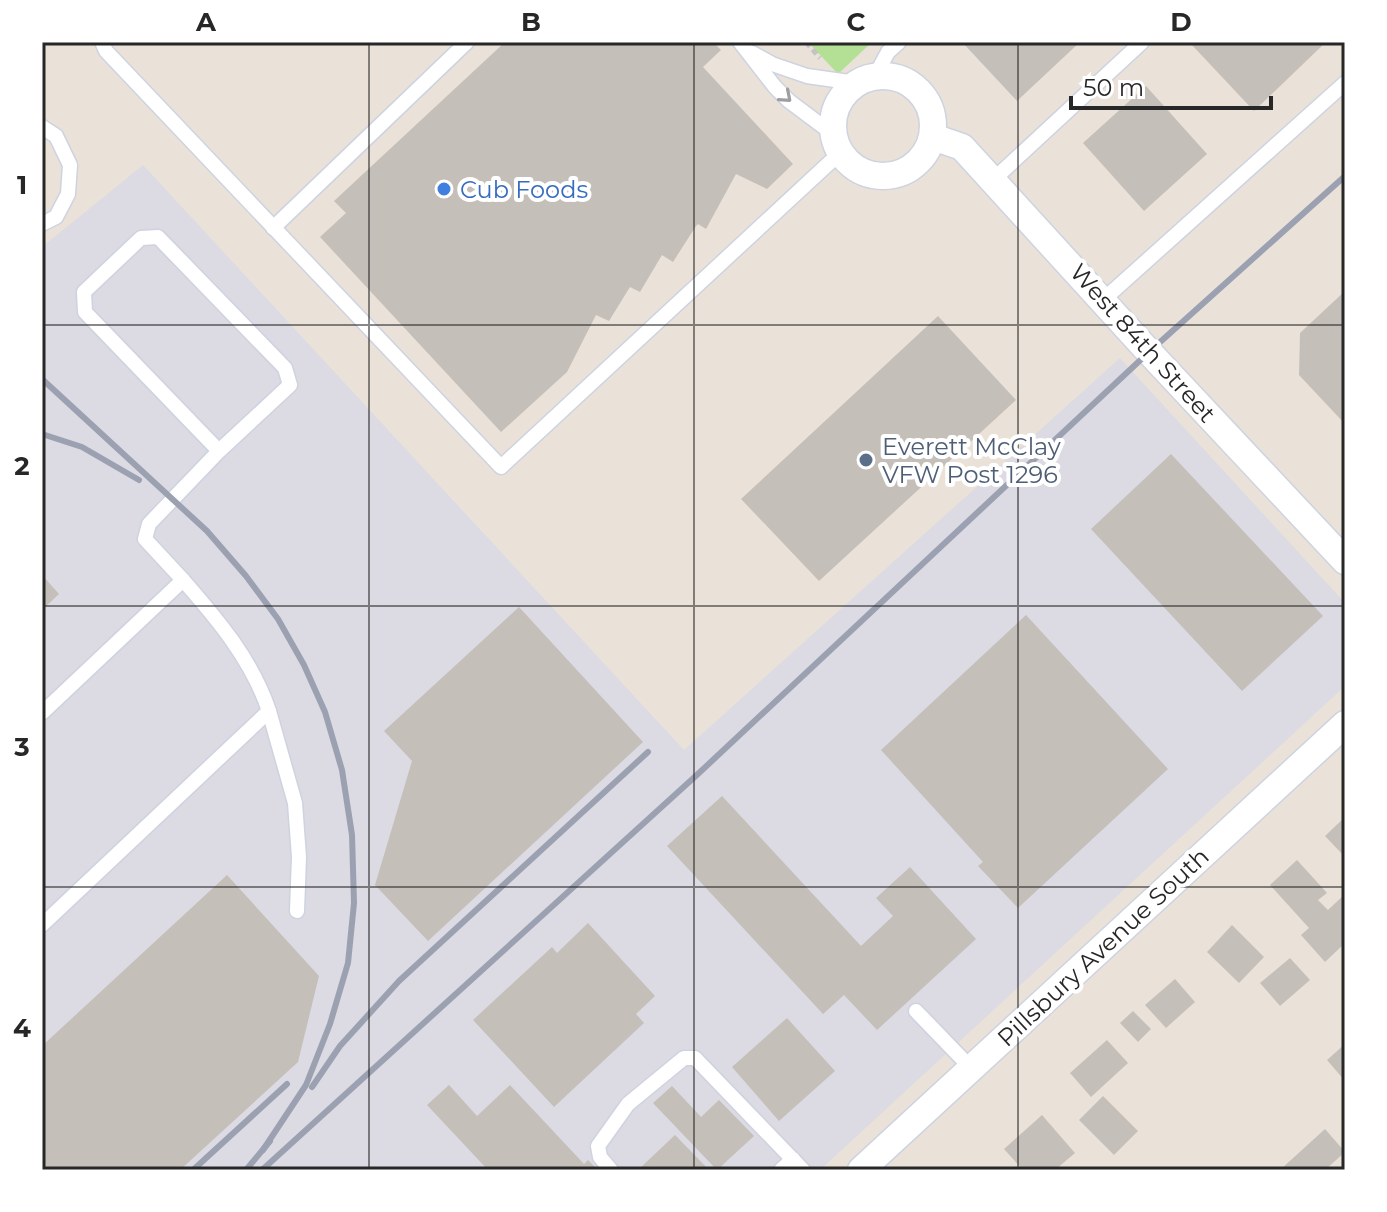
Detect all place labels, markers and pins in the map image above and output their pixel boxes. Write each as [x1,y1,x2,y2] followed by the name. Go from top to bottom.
[460,175,588,204] place label: Cub Foods
[435,180,453,198] marker: Cub Foods
[882,432,1061,489] place label: Everett McClay VFW Post 1296
[857,451,875,469] marker: Everett McClay VFW Post 1296

